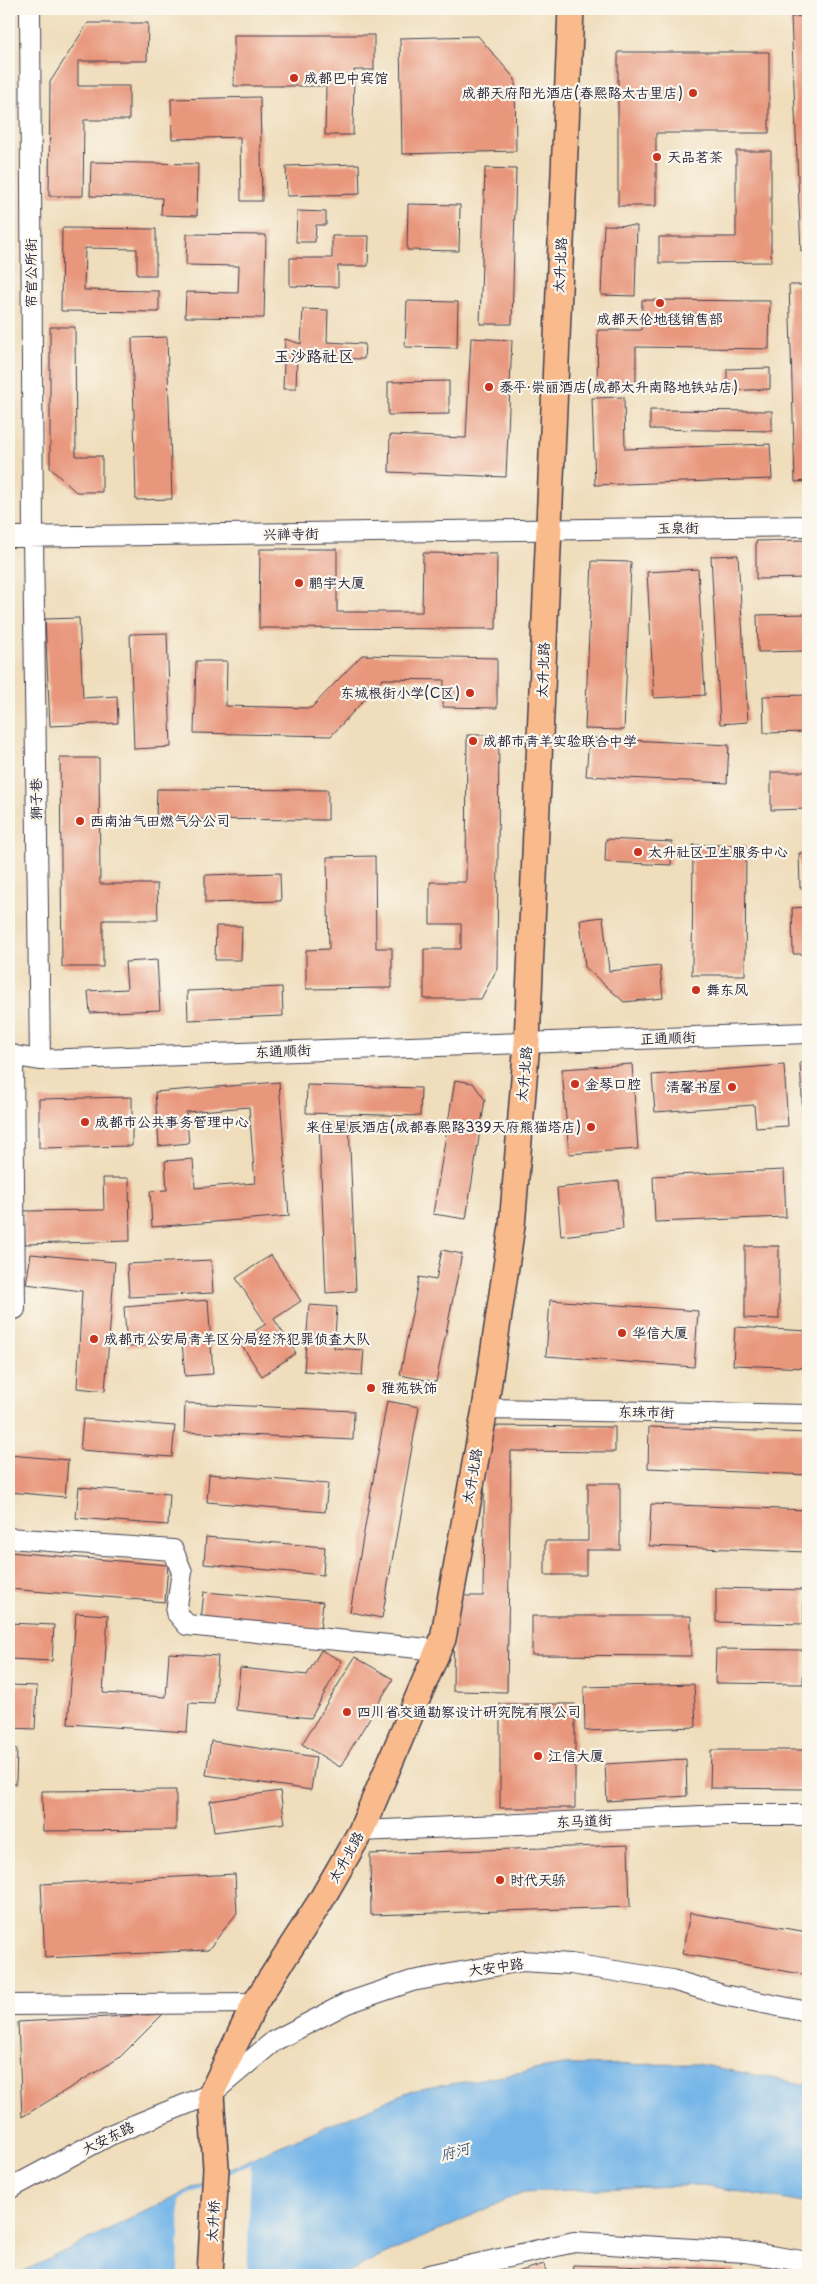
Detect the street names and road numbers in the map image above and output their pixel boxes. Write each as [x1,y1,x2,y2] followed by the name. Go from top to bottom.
[548,236,571,293] street label: 太升北路
[20,238,41,308] street label: 帘官公所街
[657,517,699,538] street label: 玉泉街
[263,523,319,544] street label: 兴禅寺街
[531,642,554,698] street label: 太升北路
[25,777,46,820] street label: 狮子巷
[640,1026,696,1049] street label: 正通顺街
[255,1039,311,1062] street label: 东通顺街
[511,1045,536,1103] street label: 太升北路
[618,1401,674,1422] street label: 东珠市街
[456,1447,487,1505] street label: 太升北路
[556,1809,612,1832] street label: 东马道街
[323,1827,368,1886] street label: 太升北路
[467,1952,525,1981] street label: 大安中路
[78,2116,138,2159] street label: 大安东路
[201,2199,224,2242] street label: 太升桥

